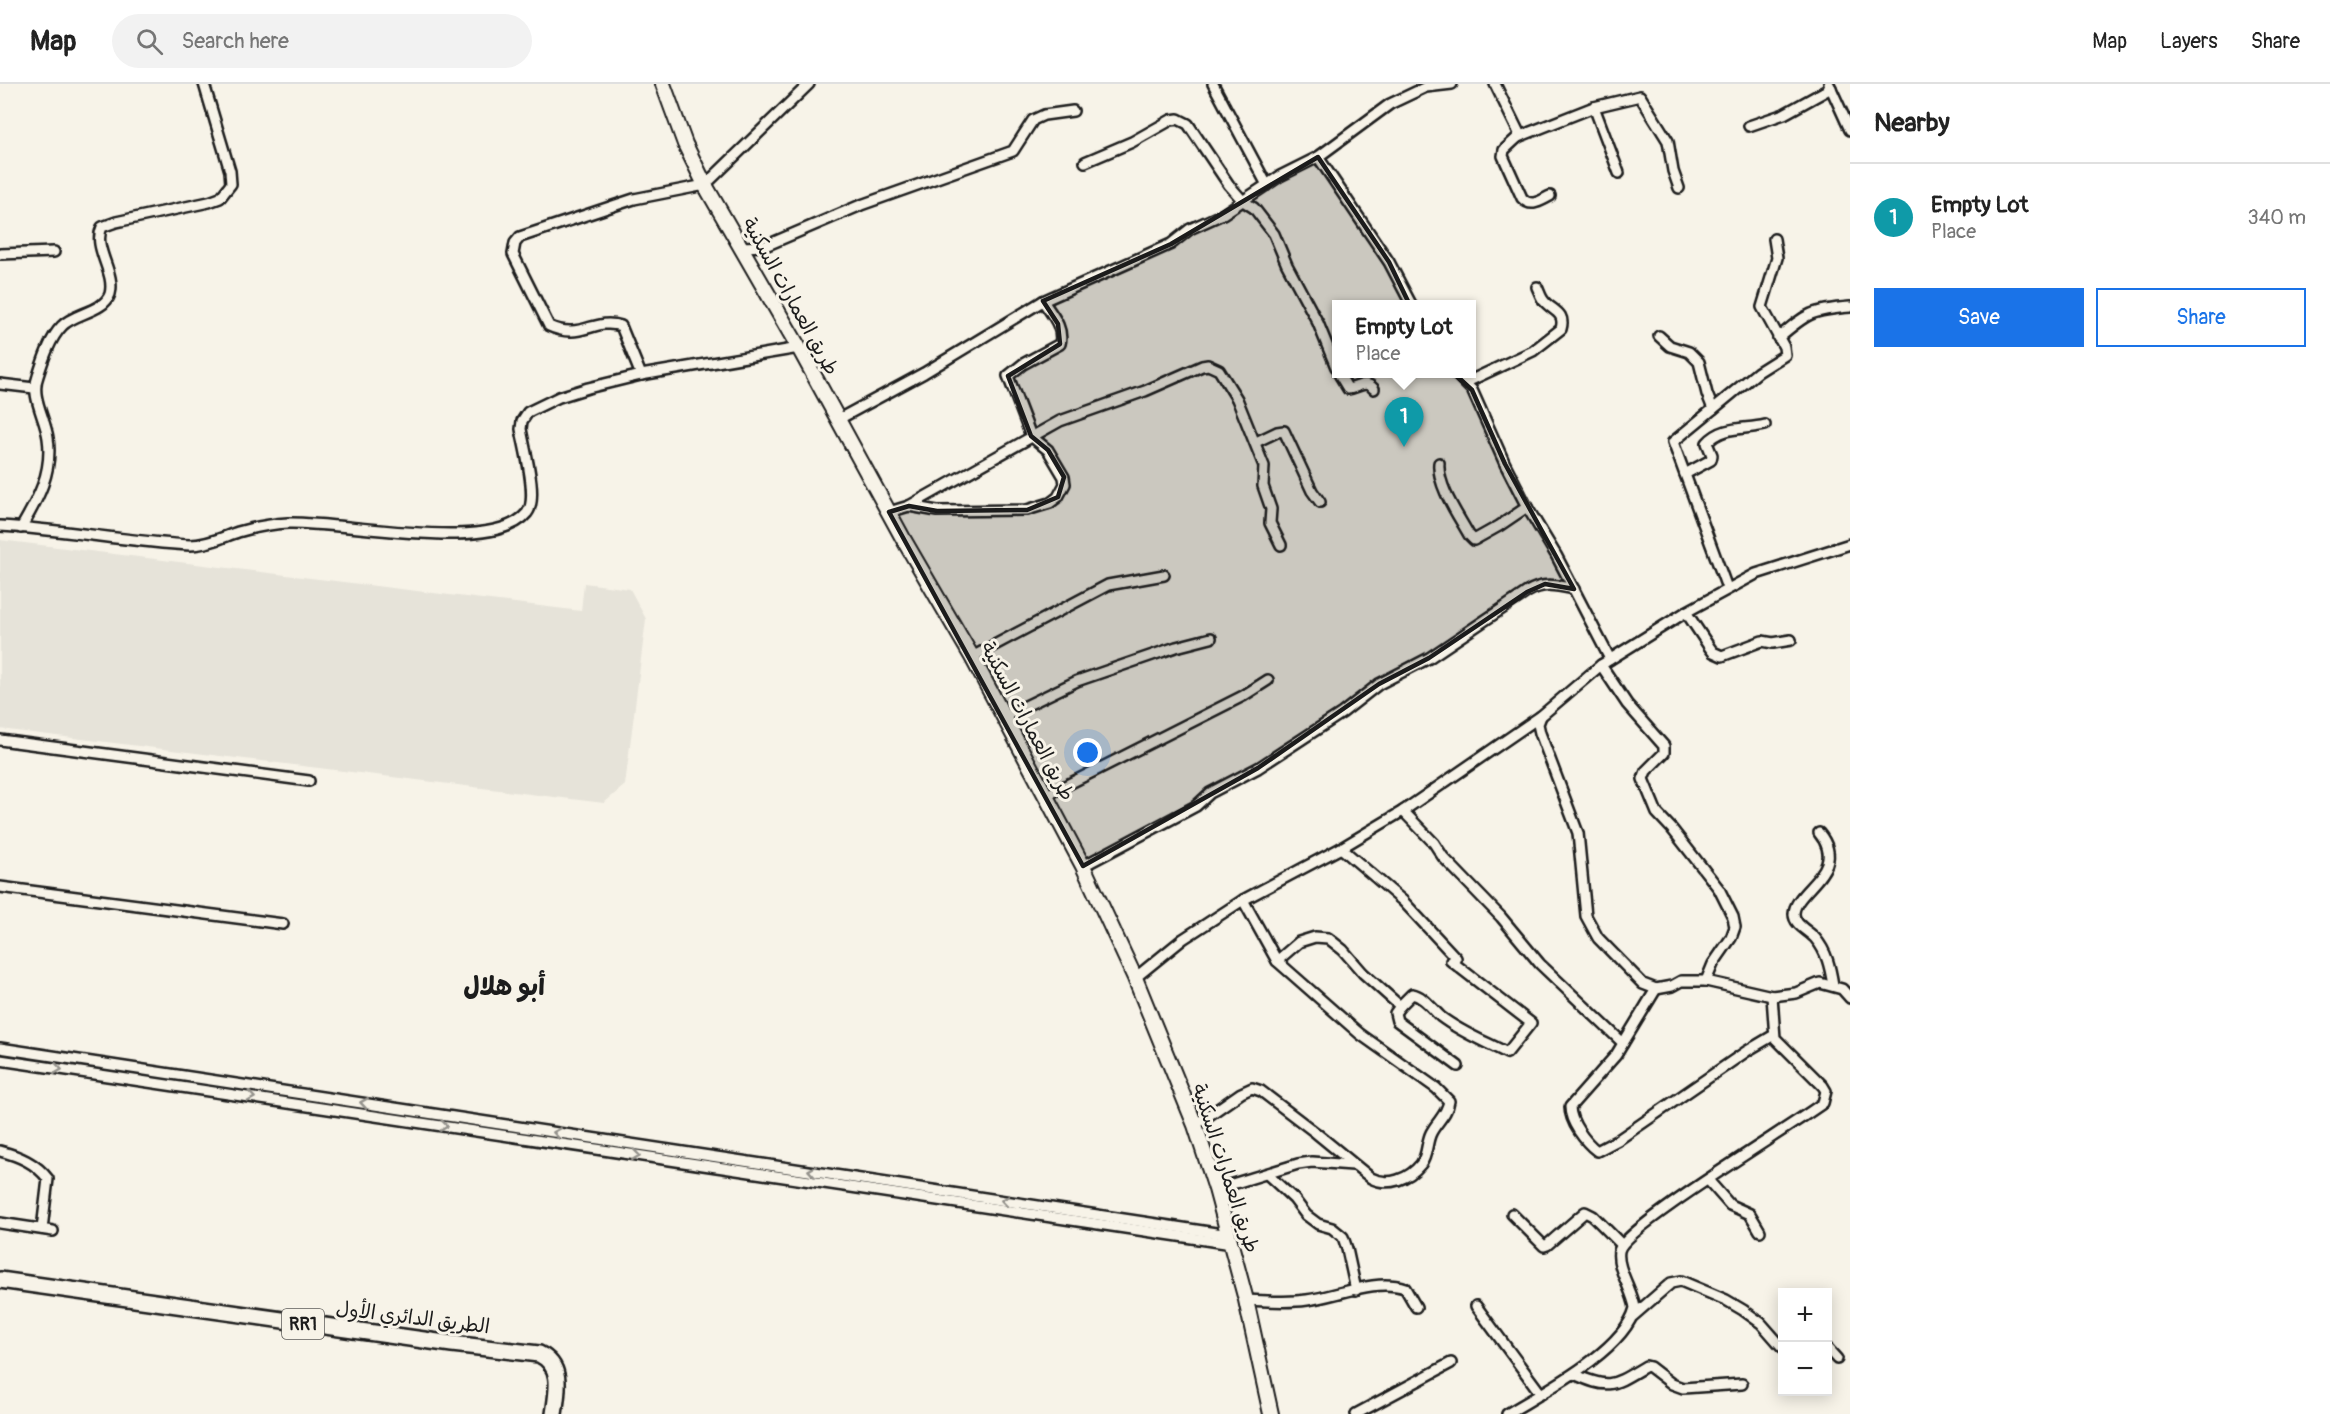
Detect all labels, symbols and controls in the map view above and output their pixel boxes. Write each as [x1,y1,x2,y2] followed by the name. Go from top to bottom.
[112,14,532,68] search box
[30,24,76,59] text: Map
[133,25,166,58] icon: search
[181,27,289,55] text: Search here
[2092,28,2127,55] text: Map
[2160,28,2218,55] text: Layers
[2251,28,2300,55] text: Share
[1874,107,1950,139] text: Nearby
[1931,191,2028,219] text: Empty Lot
[1890,205,1897,230] text: 1
[2247,205,2306,230] text: 340 m
[737,213,844,380] street label: طريق العمارات السكنية
[1931,219,1976,244] text: Place
[1874,288,2084,347] button: Save
[2096,288,2306,347] button: Share
[1332,300,1476,378] popup
[1355,313,1453,341] text: Empty Lot
[1355,341,1400,366] text: Place
[1384,398,1424,447] pin: 1
[975,637,1080,805] street label: طريق العمارات السكنية
[1073,738,1102,767] your location
[463,970,545,1003] district label: أبو هلال
[53,1062,62,1074] one-way arrow
[1186,1080,1265,1256] street label: طريق العمارات السكنية
[246,1091,255,1103] one-way arrow
[360,1098,369,1110] one-way arrow
[439,1120,448,1132] one-way arrow
[553,1127,562,1139] one-way arrow
[632,1148,641,1160] one-way arrow
[808,1166,817,1178] one-way arrow
[1001,1195,1010,1207] one-way arrow
[1778,1288,1832,1396] map controls
[1778,1288,1832,1342] button: +
[334,1295,491,1341] street label: الطريق الدائري الأول
[282,1309,324,1339] road number: RR1
[1778,1342,1832,1396] button: −

